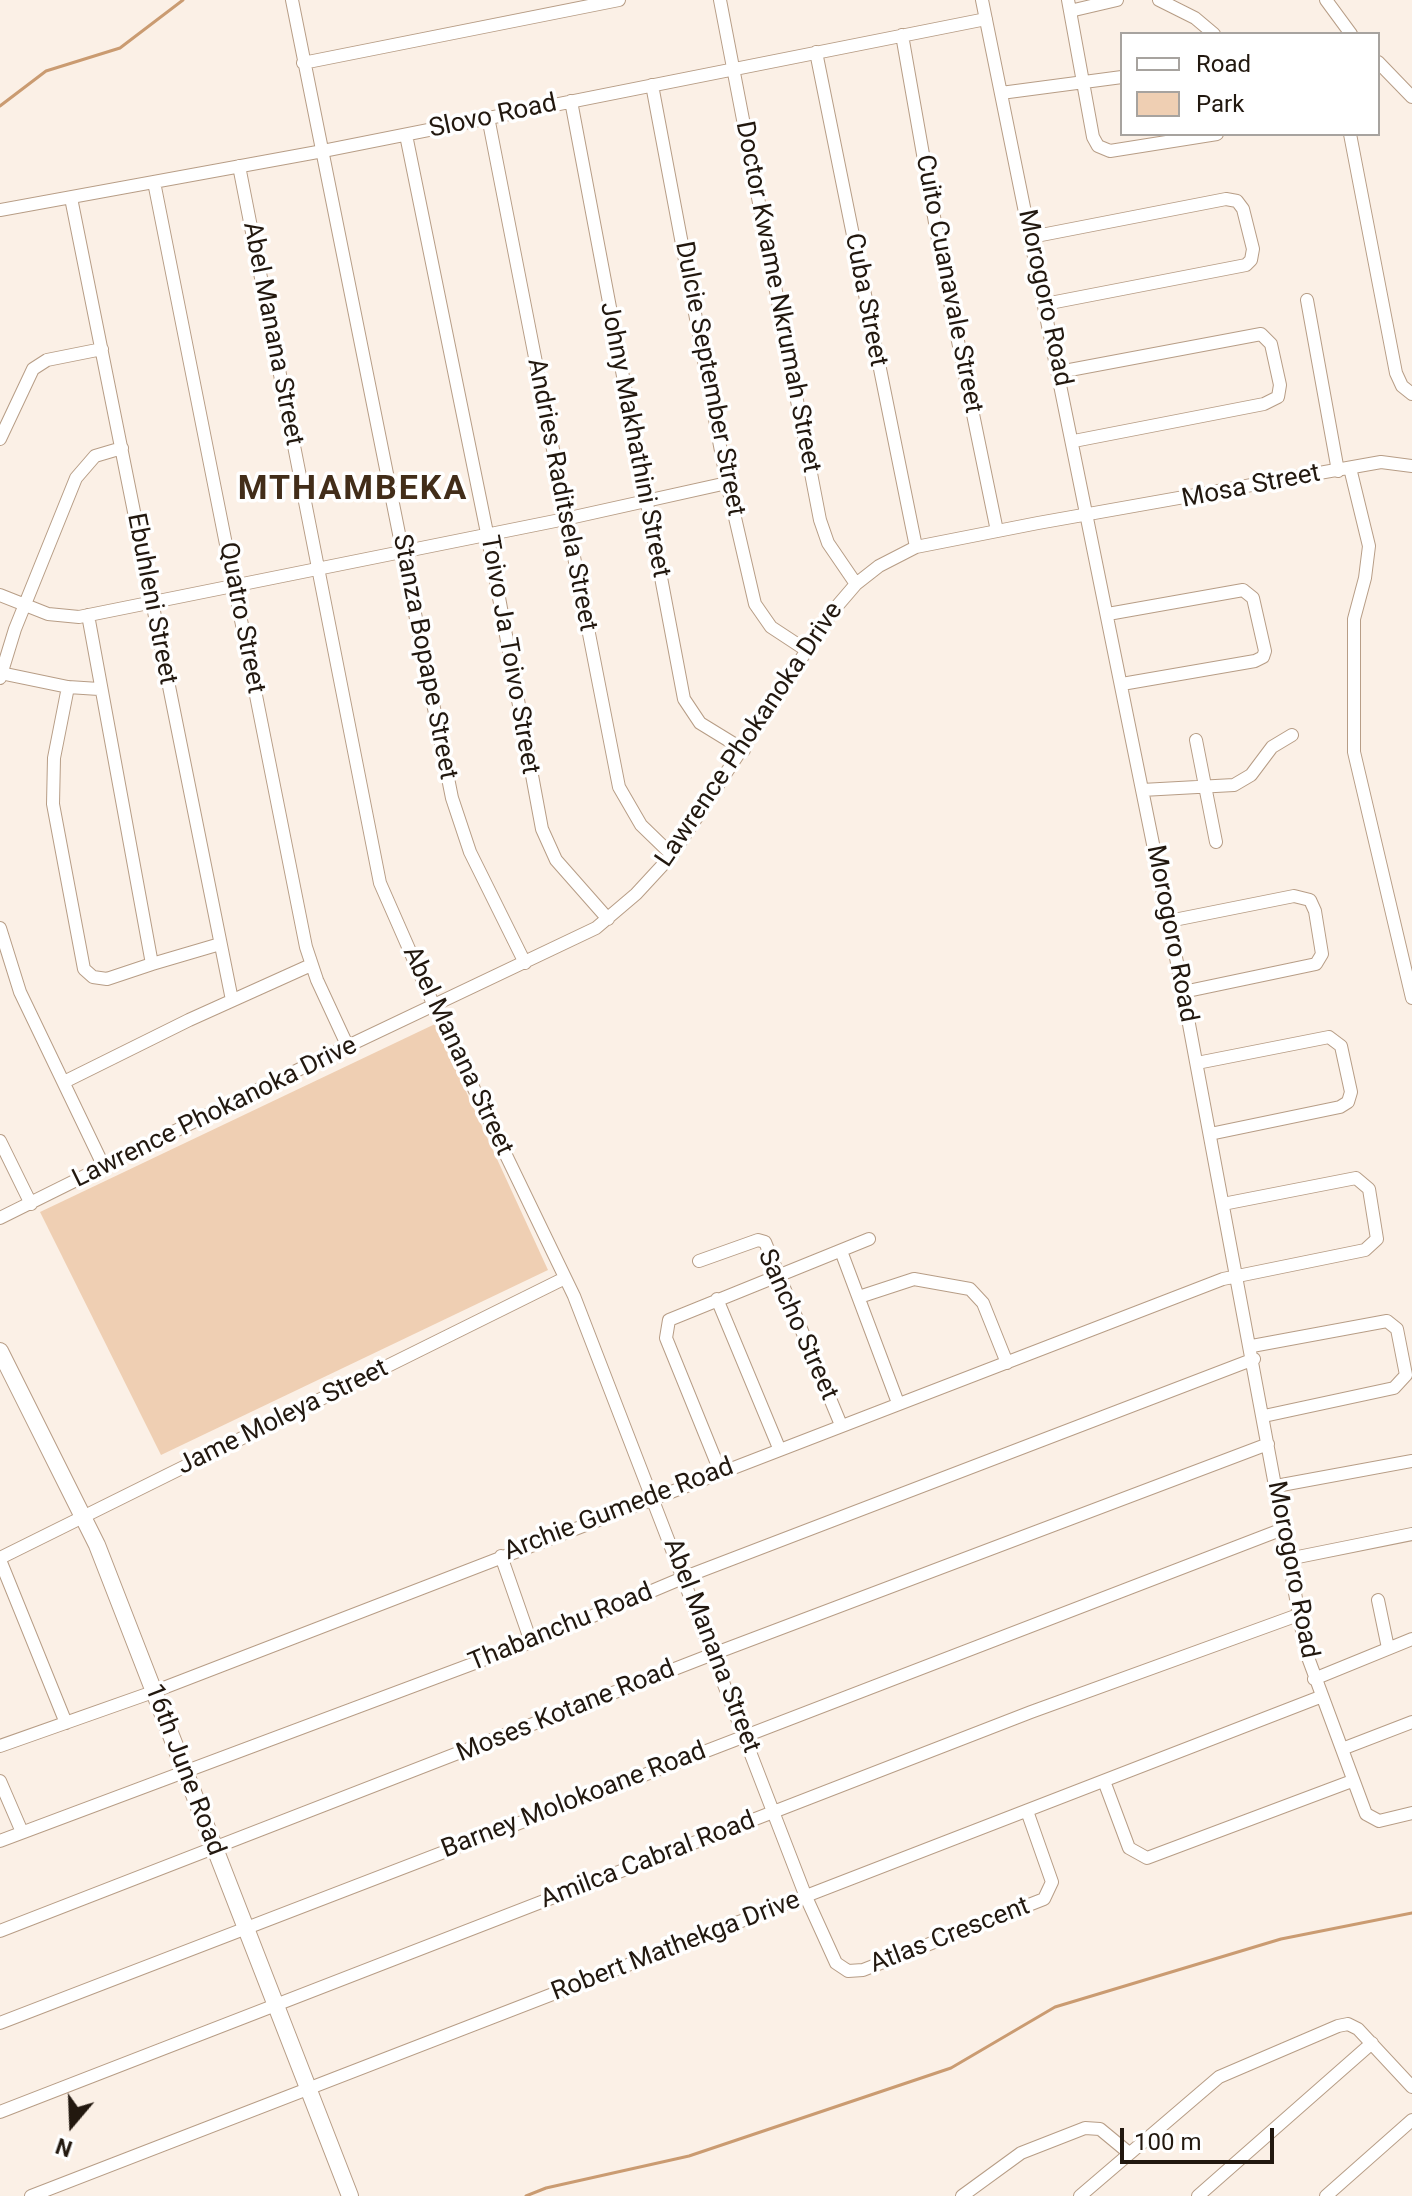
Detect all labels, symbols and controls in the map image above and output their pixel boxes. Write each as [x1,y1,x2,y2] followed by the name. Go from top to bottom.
[1120,32,1380,136] legend
[1196,50,1251,78] text: Road
[426,88,560,146] street label: Slovo Road
[1196,90,1244,118] text: Park
[728,119,826,475] street label: Doctor Kwame Nkrumah Street
[908,152,988,416] street label: Cuito Cuanavale Street
[1010,207,1078,389] street label: Morogoro Road
[235,220,309,448] street label: Abel Manana Street
[837,231,893,369] street label: Cuba Street
[667,239,751,519] street label: Dulcie September Street
[592,300,676,580] street label: Johny Makhathini Street
[519,356,603,634] street label: Andries Raditsela Street
[1179,458,1323,516] street label: Mosa Street
[238,470,468,510] district label: MTHAMBEKA
[119,511,183,687] street label: Ebuhleni Street
[385,532,463,782] street label: Stanza Bopape Street
[473,533,545,777] street label: Toivo Ja Toivo Street
[211,540,271,696] street label: Quatro Street
[650,597,850,873] street label: Lawrence Phokanoka Drive
[1139,843,1203,1025] street label: Morogoro Road
[395,942,519,1160] street label: Abel Manana Street
[68,1030,362,1196] street label: Lawrence Phokanoka Drive
[750,1245,844,1405] street label: Sancho Street
[173,1354,393,1482] street label: Jame Moleya Street
[500,1452,738,1568] street label: Archie Gumede Road
[1260,1479,1324,1661] street label: Morogoro Road
[656,1534,766,1758] street label: Abel Manana Street
[465,1577,657,1679] street label: Thabanchu Road
[452,1654,680,1770] street label: Moses Kotane Road
[137,1680,231,1860] street label: 16th June Road
[437,1736,711,1866] street label: Barney Molokoane Road
[536,1806,760,1916] street label: Amilca Cabral Road
[547,1885,805,2009] street label: Robert Mathekga Drive
[866,1891,1034,1981] street label: Atlas Crescent
[32,2084,112,2164] north arrow
[1124,2112,1278,2162] scale bar
[1134,2128,1201,2156] text: 100 m
[53,2133,75,2162] text: N

